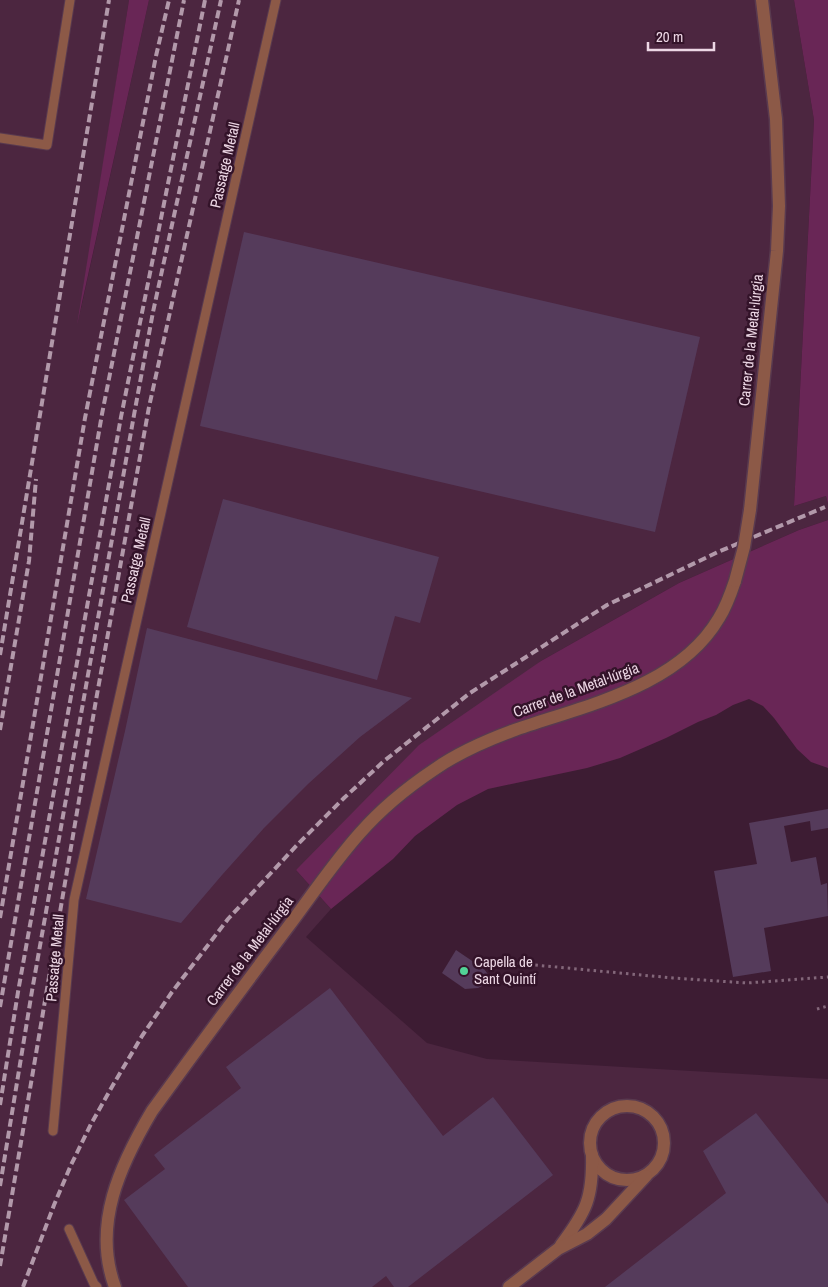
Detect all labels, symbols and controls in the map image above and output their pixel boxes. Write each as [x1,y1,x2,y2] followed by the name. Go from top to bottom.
[648,20,714,52] scale bar
[656,26,683,47] text: 20 m
[204,120,245,210] street label: Passatge Metall
[733,273,768,407] street label: Carrer de la Metal·lúrgia
[115,515,156,605] street label: Passatge Metall
[510,657,642,722] street label: Carrer de la Metal·lúrgia
[201,891,298,1010] street label: Carrer de la Metal·lúrgia
[40,913,69,1002] street label: Passatge Metall
[474,951,537,989] place label: Capella de Sant Quintí
[458,965,470,977] marker: Capella de Sant Quintí

